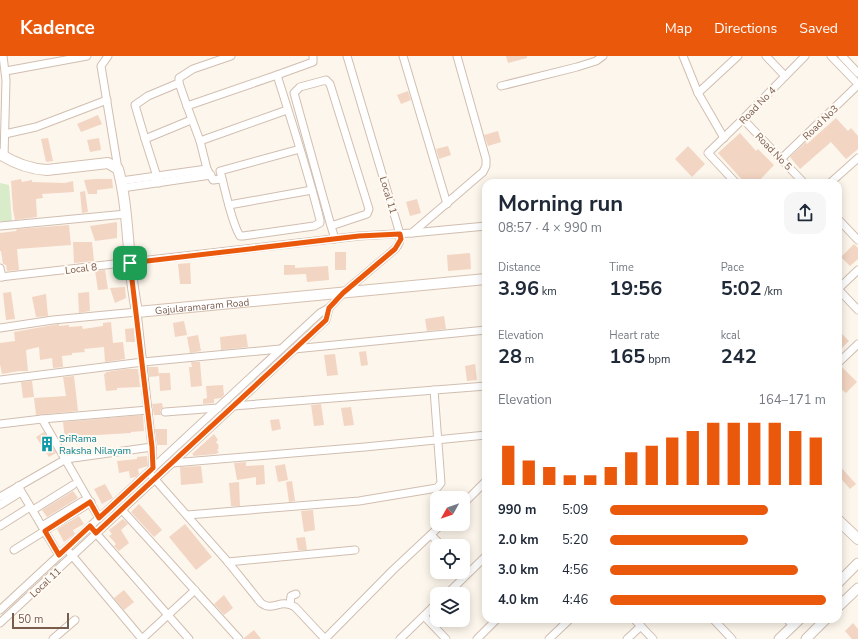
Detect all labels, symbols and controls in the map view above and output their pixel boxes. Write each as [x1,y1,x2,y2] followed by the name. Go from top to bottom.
[20,15,95,41] text: Kadence
[665,19,692,38] text: Map
[714,19,777,38] text: Directions
[799,19,838,38] text: Saved
[736,84,779,128] street label: Road No 4
[800,102,842,143] street label: Road No3
[752,130,795,174] street label: Road No 5
[376,175,400,216] street label: Local 11
[498,189,623,219] text: Morning run
[784,192,826,234] button: share
[498,219,602,237] text: 08:57 · 4 × 990 m
[113,246,147,280] pin
[119,252,141,274] icon: arrive
[64,260,98,278] street label: Local 8
[498,260,541,275] text: Distance
[609,260,634,275] text: Time
[721,260,744,275] text: Pace
[498,275,539,302] text: 3.96
[609,275,662,302] text: 19:56
[721,275,762,302] text: 5:02
[539,284,557,299] text: km
[762,284,782,299] text: /km
[154,295,250,318] street label: Gajularamaram Road
[498,328,544,343] text: Elevation
[609,328,660,343] text: Heart rate
[721,328,740,343] text: kcal
[498,343,522,370] text: 28
[609,343,645,370] text: 165
[721,343,757,370] text: 242
[522,352,534,367] text: m
[645,352,670,367] text: bpm
[498,391,552,409] text: Elevation
[758,391,826,409] text: 164–171 m
[59,432,131,458] place label: SriRama Raksha Nilayam
[38,435,56,453] building icon: SriRama Raksha Nilayam
[430,491,470,531] north arrow
[430,491,470,627] map controls
[498,501,536,519] text: 990 m
[562,501,588,519] text: 5:09
[498,531,539,549] text: 2.0 km
[562,531,588,549] text: 5:20
[430,539,470,579] button: locate
[498,561,539,579] text: 3.0 km
[562,561,588,579] text: 4:56
[27,565,64,601] street label: Local 11
[430,587,470,627] button: layers
[498,591,539,609] text: 4.0 km
[562,591,588,609] text: 4:46
[12,611,69,630] scale bar
[18,612,43,627] text: 50 m

